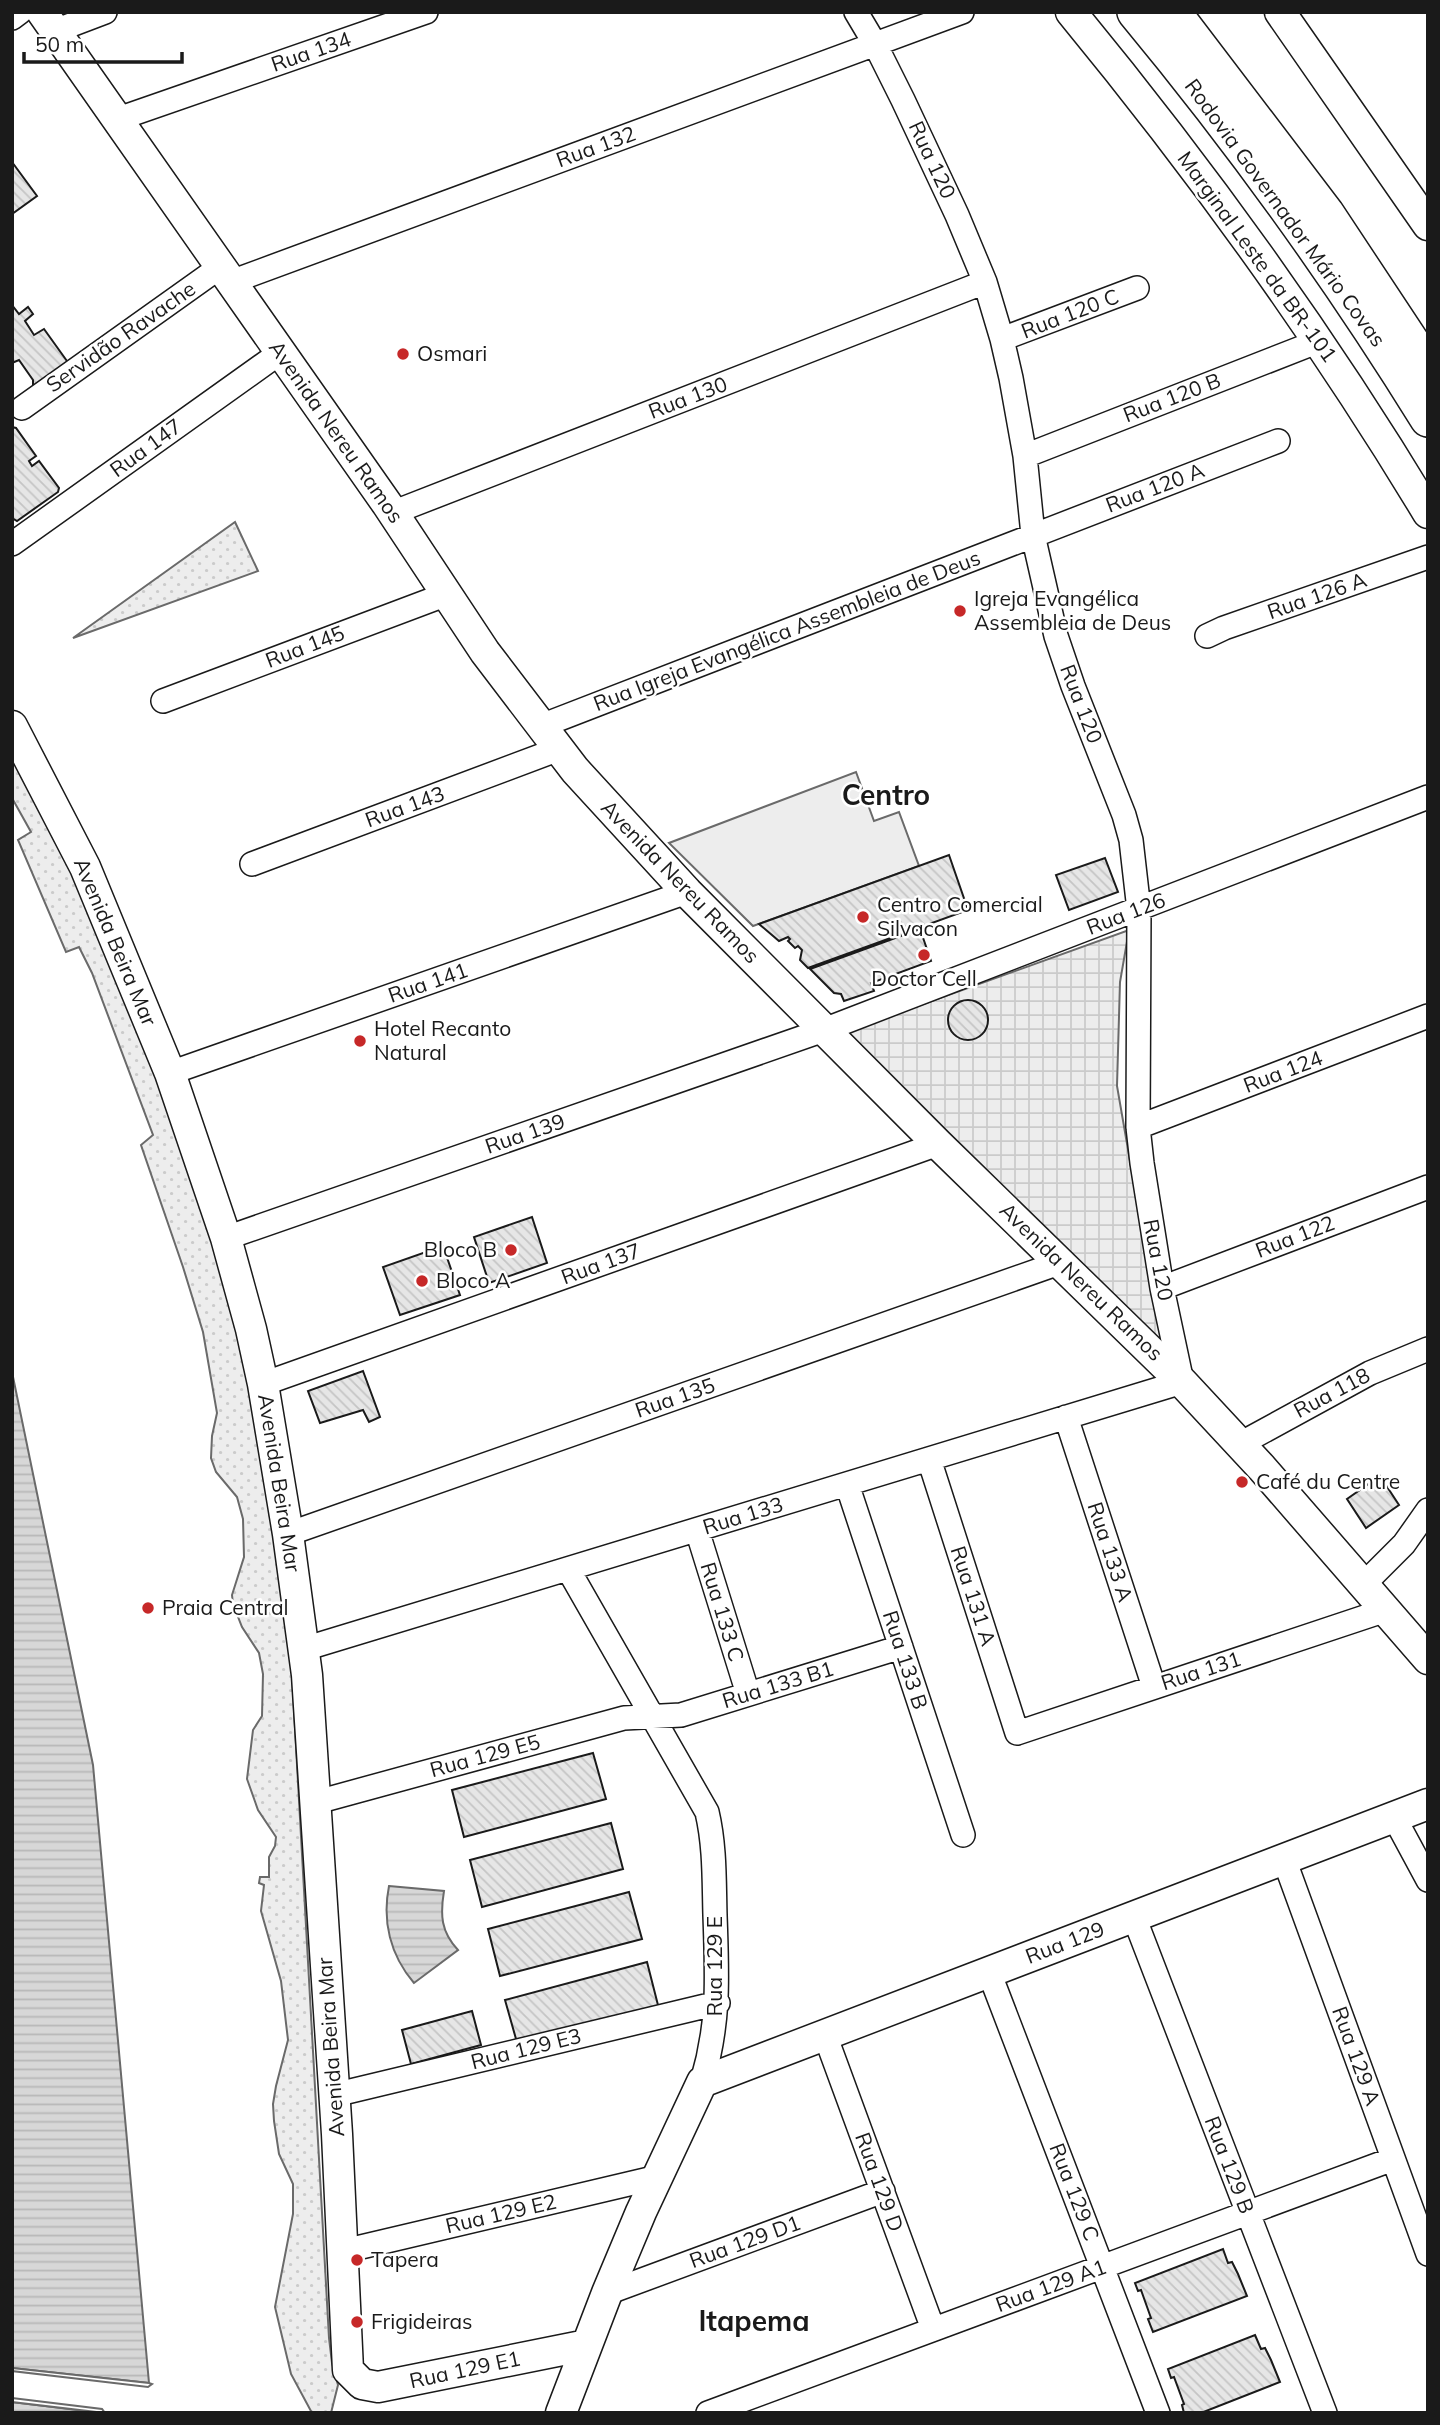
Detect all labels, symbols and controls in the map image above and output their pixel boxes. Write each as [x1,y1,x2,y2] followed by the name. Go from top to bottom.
[24,21,182,65] scale bar
[267,25,354,77] street label: Rua 134
[35,31,84,57] text: 50 m
[1180,73,1392,351] street label: Rodovia Governador Mário Covas
[904,117,962,202] street label: Rua 120
[552,120,639,172] street label: Rua 132
[1173,146,1343,367] street label: Marginal Leste da BR-101
[41,275,200,397] street label: Servidão Ravache
[1017,283,1122,344] street label: Rua 120 C
[264,335,410,528] street label: Avenida Nereu Ramos
[417,340,487,366] place label: Osmari
[395,346,411,362] marker: Osmari
[1119,367,1224,428] street label: Rua 120 B
[644,370,731,424] street label: Rua 130
[104,412,186,482] street label: Rua 147
[1102,456,1208,518] street label: Rua 120 A
[589,544,984,716] street label: Rua Igreja Evangélica Assembleia de Deus
[1264,566,1370,624] street label: Rua 126 A
[974,585,1171,635] place label: Igreja Evangélica Assembleia de Deus
[952,603,968,619] marker: Igreja Evangélica Assembleia de Deus
[261,619,348,673] street label: Rua 145
[1055,660,1109,747] street label: Rua 120
[842,777,930,812] district label: Centro
[361,780,448,832] street label: Rua 143
[596,794,765,968] street label: Avenida Nereu Ramos
[69,854,163,1030] street label: Avenida Beira Mar
[1082,886,1169,940] street label: Rua 126
[877,891,1043,941] place label: Centro Comercial Silvacon
[855,909,871,925] marker: Centro Comercial Silvacon
[916,947,932,963] marker: Doctor Cell
[384,956,471,1008] street label: Rua 141
[871,965,977,991] place label: Doctor Cell
[374,1015,511,1065] place label: Hotel Recanto Natural
[352,1033,368,1049] marker: Hotel Recanto Natural
[1239,1044,1326,1098] street label: Rua 124
[481,1107,568,1159] street label: Rua 139
[995,1197,1169,1366] street label: Avenida Nereu Ramos
[1251,1209,1338,1263] street label: Rua 122
[1138,1217,1180,1303] street label: Rua 120
[424,1236,497,1262] place label: Bloco B
[557,1237,644,1289] street label: Rua 137
[503,1242,519,1258] marker: Bloco B
[436,1267,511,1293] place label: Bloco A
[414,1273,430,1289] marker: Bloco A
[1289,1361,1374,1423] street label: Rua 118
[631,1371,718,1423] street label: Rua 135
[253,1392,307,1574] street label: Avenida Beira Mar
[1256,1468,1400,1494] place label: Café du Centre
[1234,1474,1250,1490] marker: Café du Centre
[699,1491,786,1540] street label: Rua 133
[1083,1498,1139,1605] street label: Rua 133 A
[946,1542,1002,1649] street label: Rua 131 A
[696,1559,750,1664] street label: Rua 133 C
[162,1594,288,1620] place label: Praia Central
[140,1600,156,1616] marker: Praia Central
[878,1607,934,1712] street label: Rua 133 B
[1157,1645,1244,1695] street label: Rua 131
[719,1655,836,1713] street label: Rua 133 B1
[427,1728,543,1782] street label: Rua 129 E5
[1021,1915,1108,1969] street label: Rua 129
[701,1916,727,2016] street label: Rua 129 E
[311,1956,349,2138] street label: Avenida Beira Mar
[1327,2003,1387,2109] street label: Rua 129 A
[468,2022,584,2074] street label: Rua 129 E3
[1199,2112,1260,2217] street label: Rua 129 B
[850,2128,910,2235] street label: Rua 129 D
[1044,2139,1105,2244] street label: Rua 129 C
[443,2188,559,2238] street label: Rua 129 E2
[686,2209,804,2273] street label: Rua 129 D1
[371,2246,439,2272] place label: Tapera
[349,2252,365,2268] marker: Tapera
[992,2253,1110,2317] street label: Rua 129 A1
[698,2303,810,2338] district label: Itapema
[371,2308,472,2334] place label: Frigideiras
[349,2314,365,2330] marker: Frigideiras
[407,2345,523,2393] street label: Rua 129 E1

